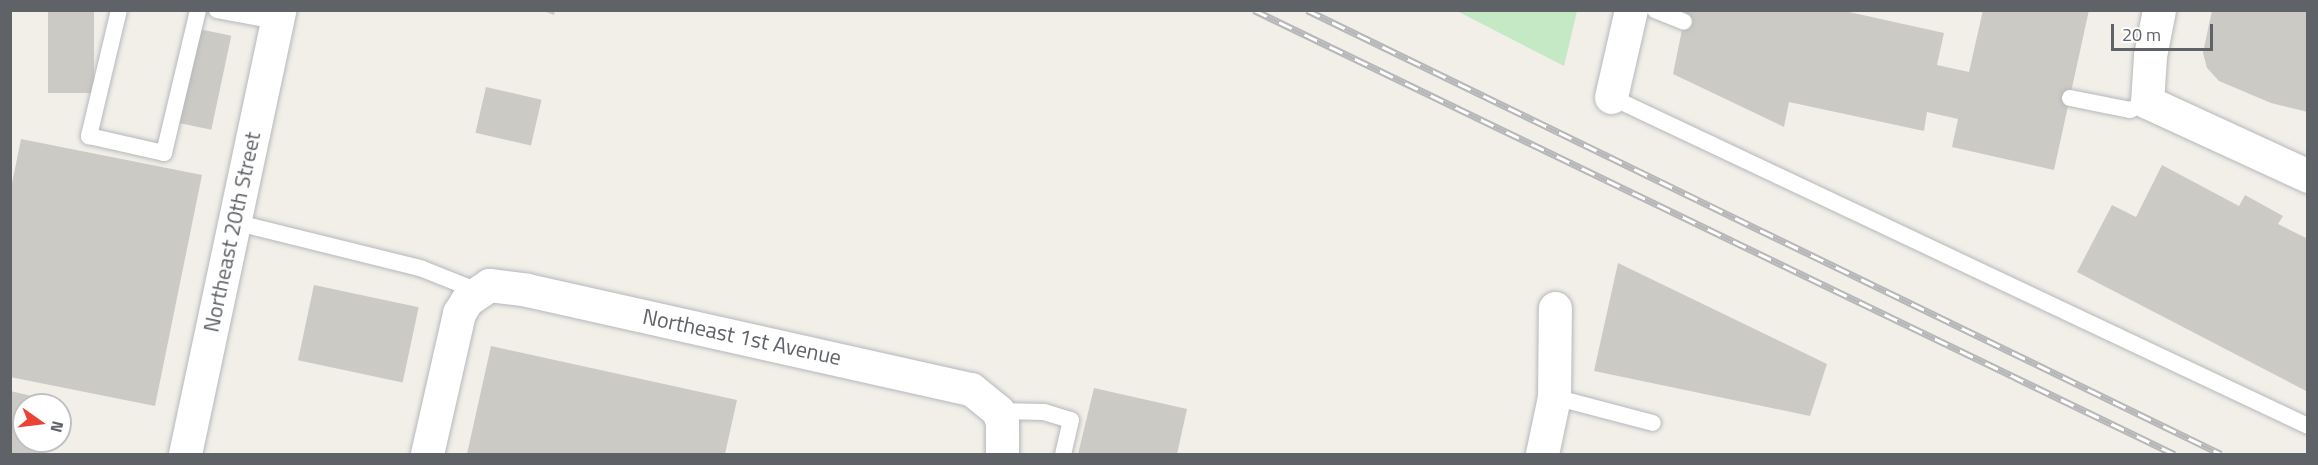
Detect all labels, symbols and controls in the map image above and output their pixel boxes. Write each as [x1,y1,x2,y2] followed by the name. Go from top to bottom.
[2114,12,2216,50] scale bar
[2122,21,2161,48] text: 20 m
[198,129,266,335] street label: Northeast 20th Street
[640,303,844,371] street label: Northeast 1st Avenue
[12,393,72,453] north arrow
[45,419,71,435] text: N

